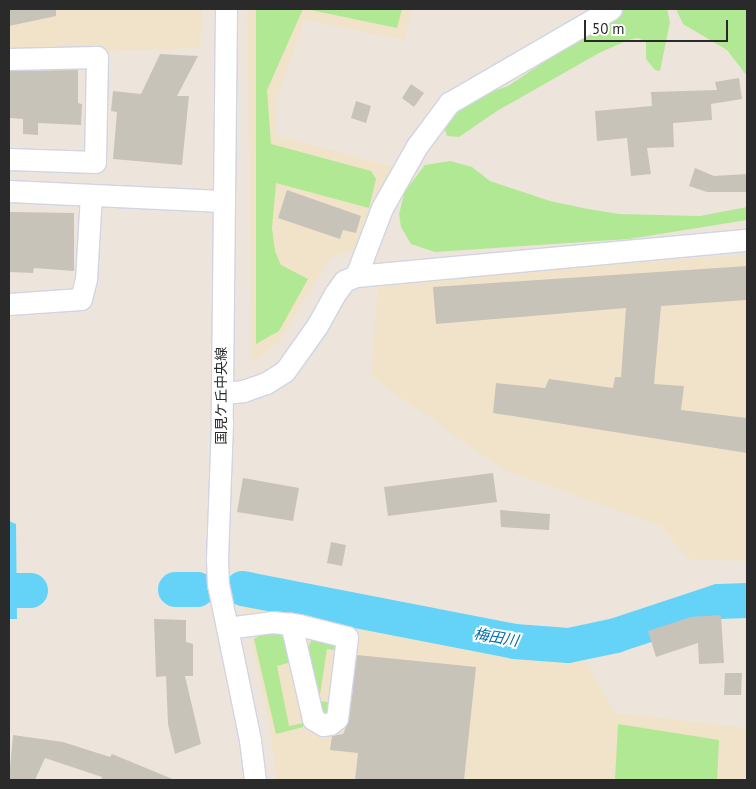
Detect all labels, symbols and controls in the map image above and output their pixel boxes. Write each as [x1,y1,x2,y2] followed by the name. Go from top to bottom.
[586,10,730,42] scale bar
[592,19,625,38] text: 50 m
[213,347,229,445] street label: 国見ケ丘中央線
[472,624,520,650] water label: 梅田川

